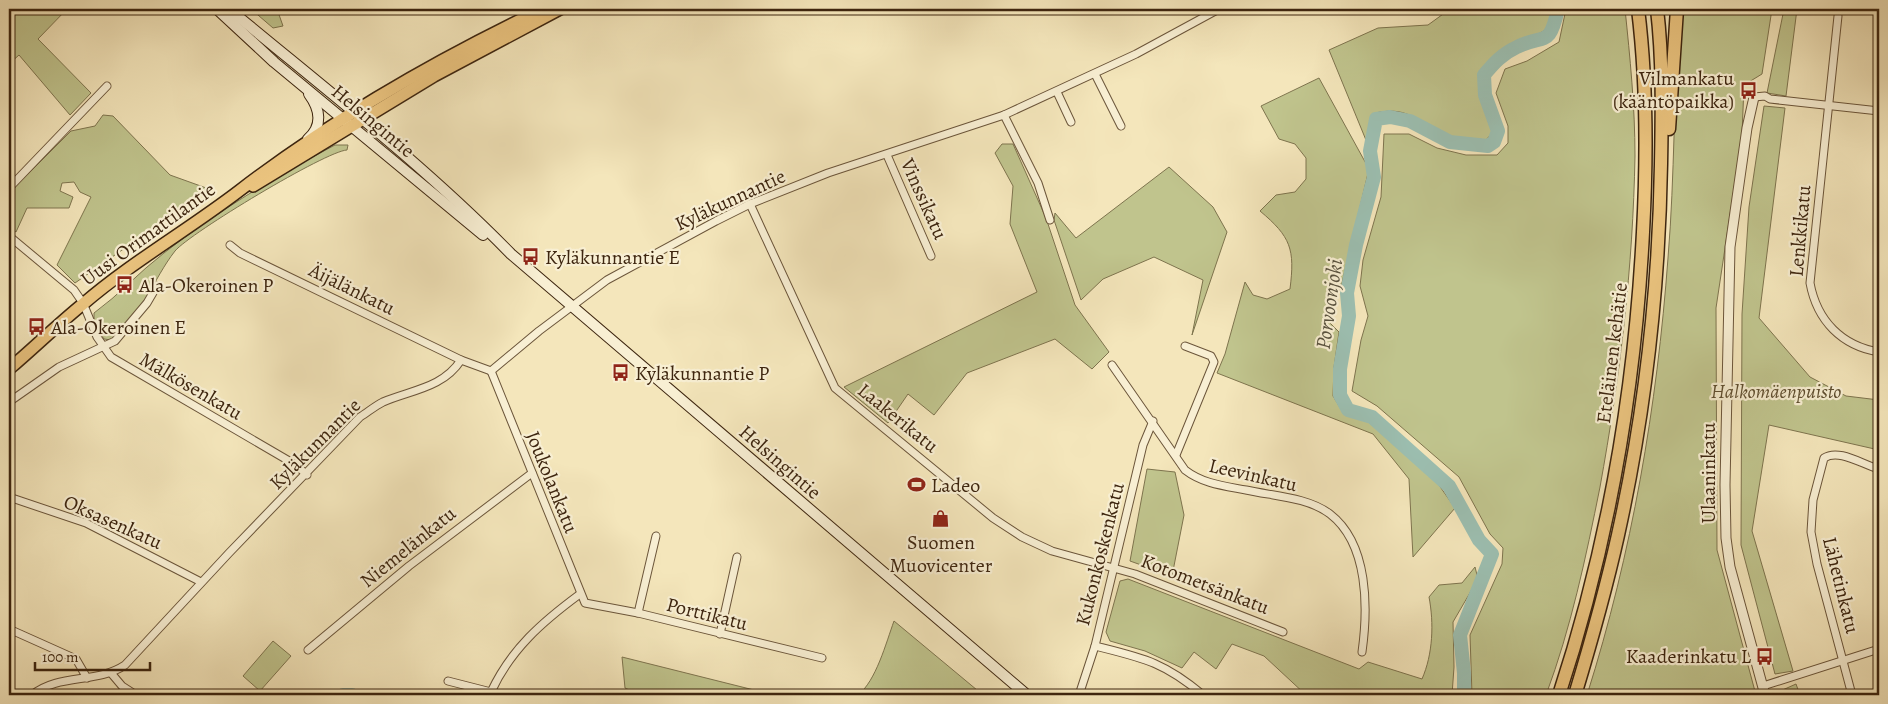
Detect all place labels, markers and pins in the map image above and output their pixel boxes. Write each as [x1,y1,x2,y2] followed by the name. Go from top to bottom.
[1613,65,1734,115] place label: Vilmankatu (kääntöpaikka)
[1738,80,1758,100] bus stop icon: Vilmankatu (kääntöpaikka)
[545,244,680,271] place label: Kyläkunnantie E
[521,247,541,267] bus stop icon: Kyläkunnantie E
[138,272,273,299] place label: Ala-Okeroinen P
[115,275,135,295] bus stop icon: Ala-Okeroinen P
[50,314,186,341] place label: Ala-Okeroinen E
[27,317,47,337] bus stop icon: Ala-Okeroinen E
[635,360,769,387] place label: Kyläkunnantie P
[611,363,631,383] bus stop icon: Kyläkunnantie P
[931,472,980,499] place label: Ladeo
[907,475,927,495] sports icon: Ladeo
[931,508,951,528] shop icon: Suomen Muovicenter
[890,529,993,579] place label: Suomen Muovicenter
[1626,643,1752,670] place label: Kaaderinkatu L
[1755,646,1775,666] bus stop icon: Kaaderinkatu L

